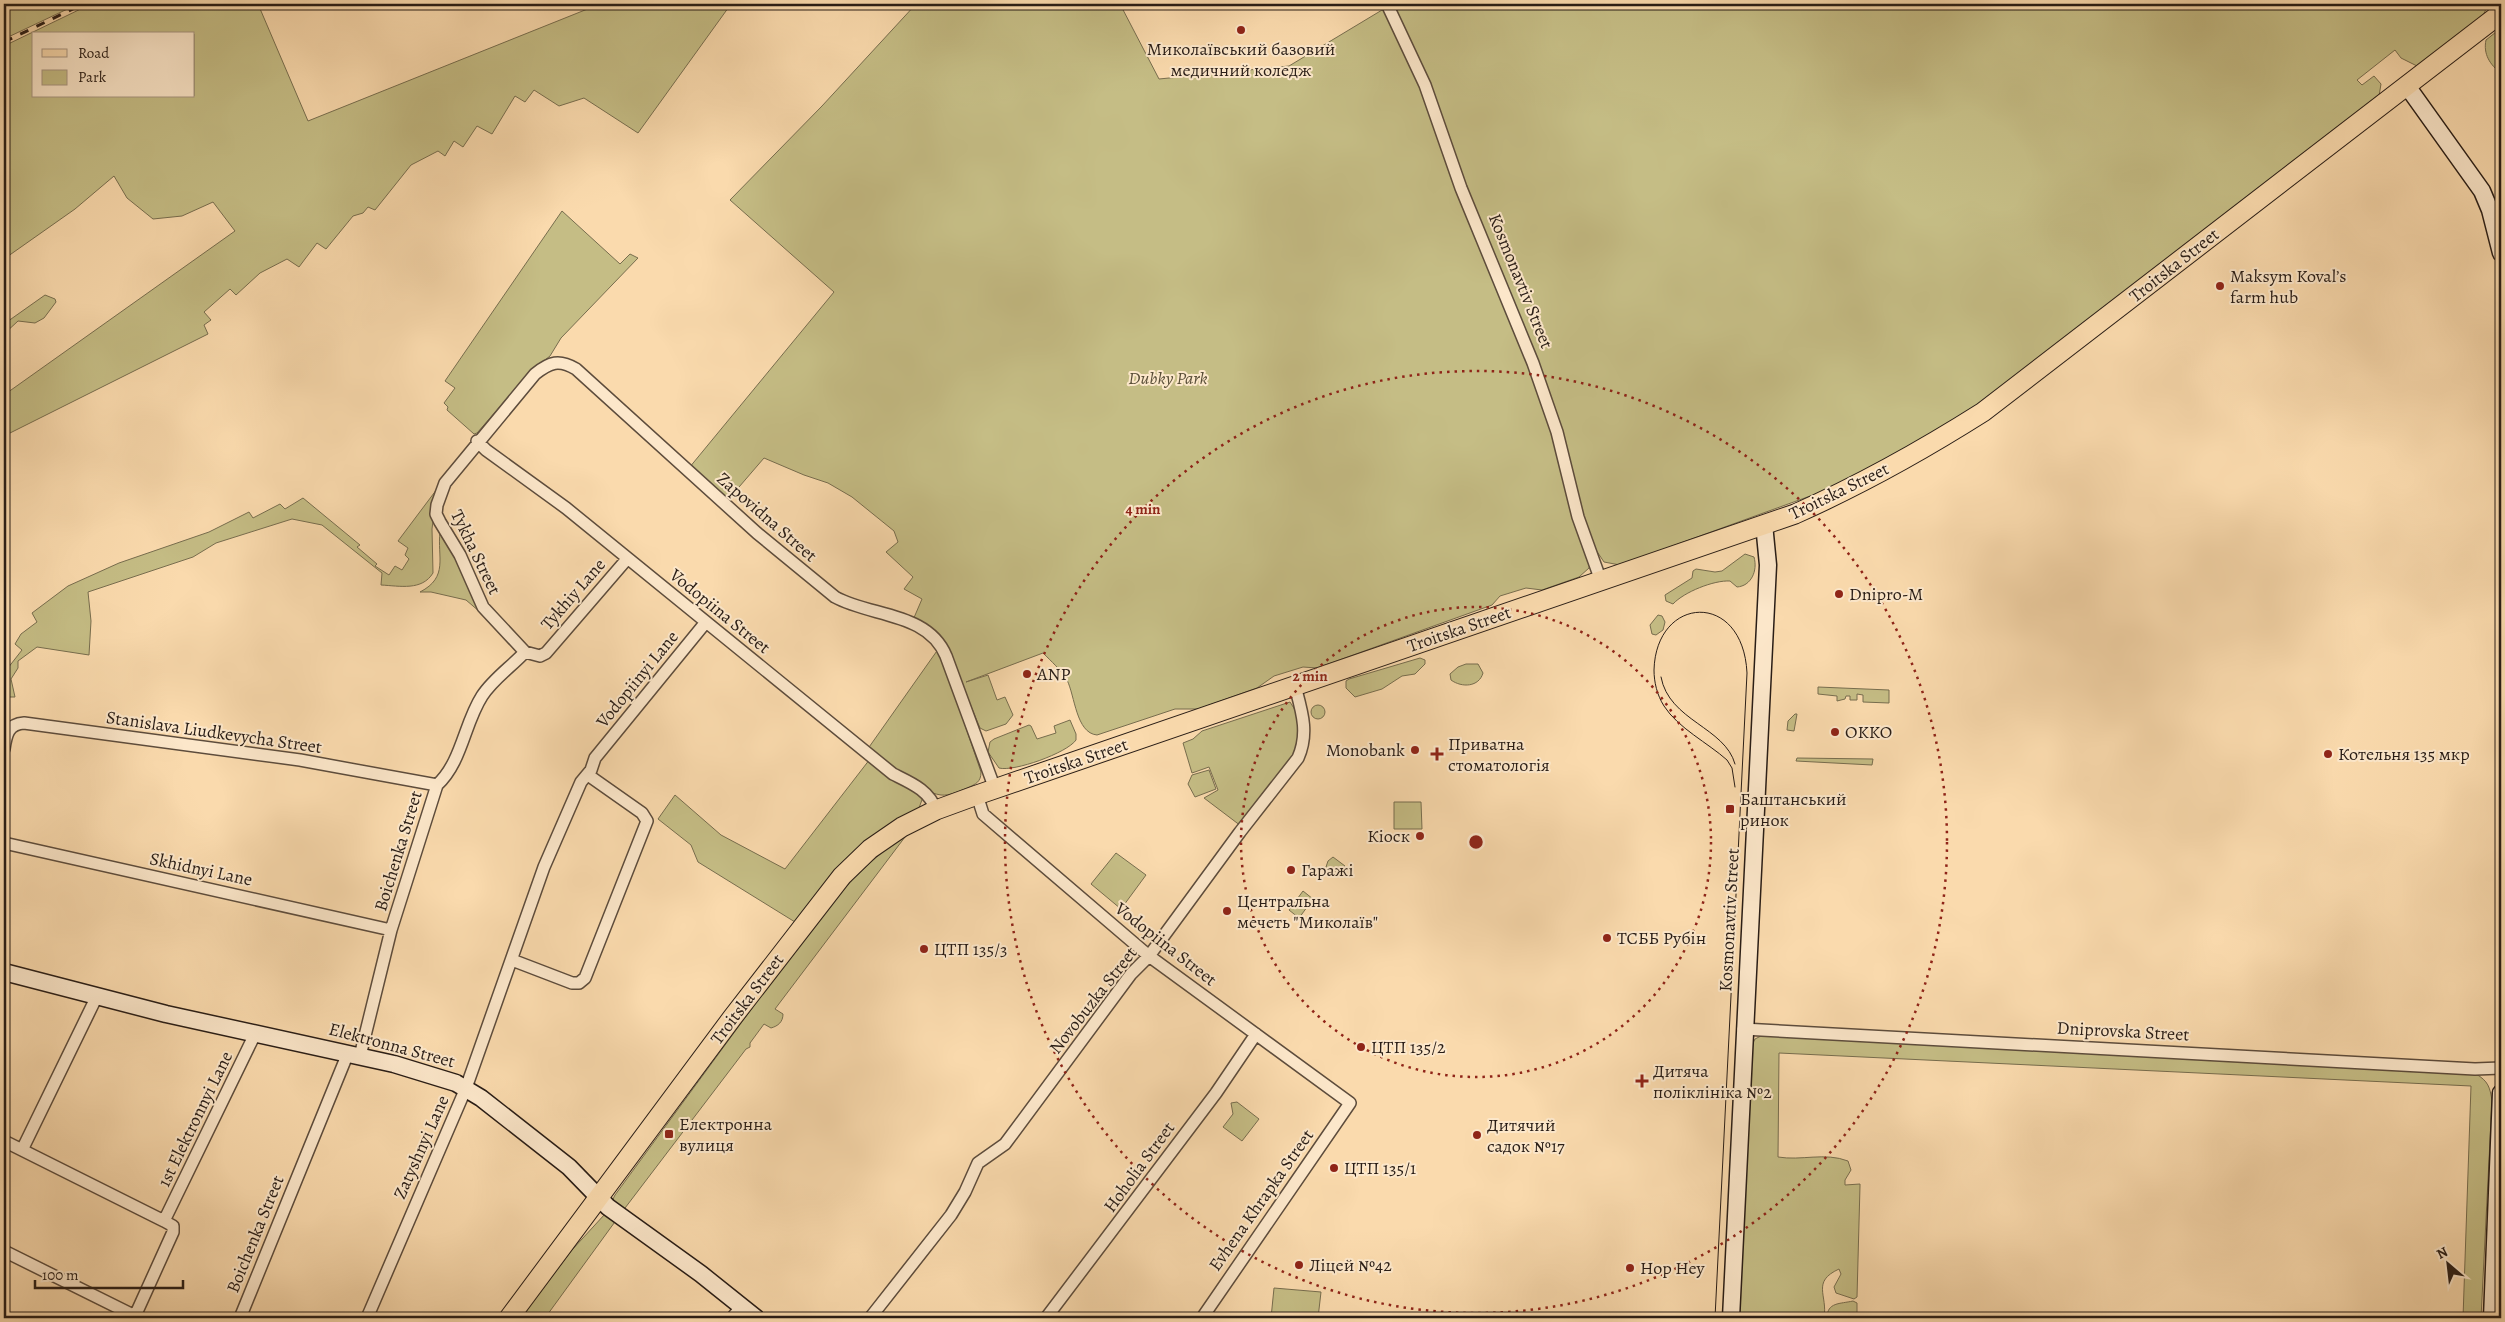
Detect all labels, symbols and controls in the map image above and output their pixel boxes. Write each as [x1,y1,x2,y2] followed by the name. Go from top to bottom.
[1235,24,1247,36] marker: Миколаївський базовий медичний коледж
[32,32,195,98] legend
[1147,37,1335,82] place label: Миколаївський базовий медичний коледж
[78,43,110,63] text: Road
[78,67,107,87] text: Park
[1483,210,1559,352] street label: Kosmonavtiv Street
[2124,222,2224,308] street label: Troitska Street
[2230,264,2347,309] place label: Maksym Koval’s farm hub
[2214,280,2226,292] marker: Maksym Koval’s farm hub
[1128,366,1208,390] park label: Dubky Park
[1785,457,1893,525] street label: Troitska Street
[712,467,822,567] street label: Zapovidna Street
[1125,499,1161,519] text: 4 min
[445,506,507,599] street label: Tykha Street
[535,553,611,635] street label: Tykhiy Lane
[664,562,775,659] street label: Vodopiina Street
[1849,582,1923,606] place label: Dnipro-M
[1833,588,1845,600] marker: Dnipro-M
[1404,600,1514,658] street label: Troitska Street
[590,625,684,733] street label: Vodopiinyi Lane
[1036,662,1070,686] place label: ANP
[1292,666,1328,686] text: 2 min
[1021,668,1033,680] marker: ANP
[105,705,323,759] street label: Stanislava Liudkevycha Street
[1845,720,1892,744] place label: OKKO
[1829,726,1841,738] marker: OKKO
[1021,732,1131,790] street label: Troitska Street
[1448,732,1550,777] place label: Приватна стоматологія
[1326,738,1405,762] place label: Monobank
[2338,742,2470,766] place label: Котельня 135 мкр
[1409,744,1421,756] marker: Monobank
[1430,747,1444,761] marker: Приватна стоматологія
[2322,748,2334,760] marker: Котельня 135 мкр
[1740,787,1847,832] place label: Баштанський ринок
[368,788,428,914] street label: Boichenka Street
[1724,803,1736,815] marker: Баштанський ринок
[1367,824,1410,848] place label: Кіоск
[1414,830,1426,842] marker: Кіоск
[1467,833,1485,851] centre of rings
[147,846,255,892] street label: Skhidnyi Lane
[1713,848,1745,992] street label: Kosmonavtiv Street
[1301,858,1353,882] place label: Гаражі
[1285,864,1297,876] marker: Гаражі
[1237,889,1378,934] place label: Центральна мечеть "Миколаїв"
[1109,896,1222,991] street label: Vodopiina Street
[1221,905,1233,917] marker: Центральна мечеть "Миколаїв"
[1617,926,1706,950] place label: ТСББ Рубін
[1601,932,1613,944] marker: ТСББ Рубін
[934,937,1008,961] place label: ЦТП 135/3
[1044,941,1142,1059] street label: Novobuzka Street
[918,943,930,955] marker: ЦТП 135/3
[705,949,789,1049] street label: Troitska Street
[2056,1016,2190,1046] street label: Dniprovska Street
[326,1017,458,1073] street label: Elektronna Street
[1371,1035,1446,1059] place label: ЦТП 135/2
[1355,1041,1367,1053] marker: ЦТП 135/2
[152,1047,238,1191] street label: 1st Elektronnyi Lane
[1653,1059,1772,1104] place label: Дитяча поліклініка №2
[1635,1074,1649,1088] marker: Дитяча поліклініка №2
[387,1091,455,1203] street label: Zatyshnyi Lane
[679,1112,773,1157] place label: Електронна вулиця
[1487,1113,1565,1158] place label: Дитячий садок №17
[1098,1117,1180,1217] street label: Hoholia Street
[1203,1124,1319,1276] street label: Evhena Khrapka Street
[663,1128,675,1140] marker: Електронна вулиця
[1471,1129,1483,1141] marker: Дитячий садок №17
[1344,1156,1416,1180] place label: ЦТП 135/1
[1328,1162,1340,1174] marker: ЦТП 135/1
[221,1172,289,1296] street label: Boichenka Street
[2422,1240,2472,1290] north arrow
[2433,1242,2451,1264] text: N
[1309,1253,1392,1277] place label: Ліцей №42
[1640,1256,1706,1280] place label: Hop Hey
[35,1257,182,1289] scale bar
[1293,1259,1305,1271] marker: Ліцей №42
[1624,1262,1636,1274] marker: Hop Hey
[42,1265,79,1285] text: 100 m

